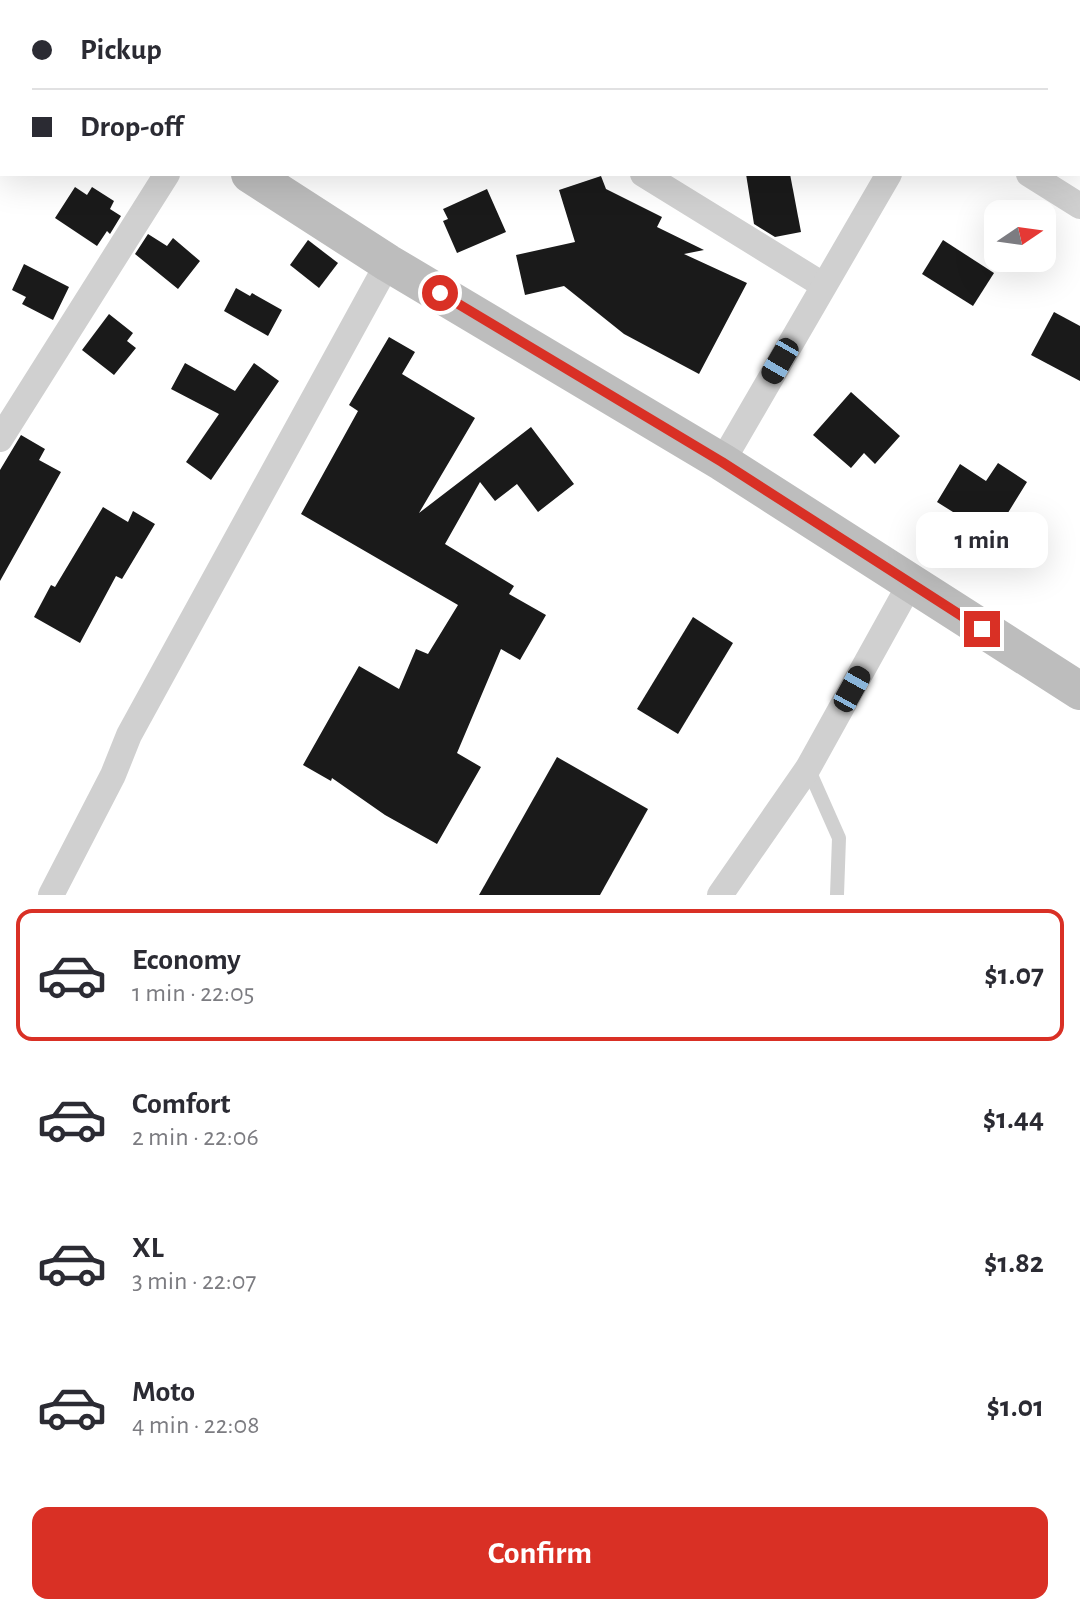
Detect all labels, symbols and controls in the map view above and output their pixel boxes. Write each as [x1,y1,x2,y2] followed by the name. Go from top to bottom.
[80,35,162,65] text: Pickup
[80,112,183,142] text: Drop-off
[984,200,1056,272] north arrow
[984,200,1056,272] map controls
[422,275,458,311] route start
[758,334,802,388] car
[916,513,1048,569] callout: 1 min
[955,527,1009,553] text: 1 min
[964,611,1000,647] route end
[830,662,874,716] car
[36,939,108,1011] icon: car
[132,945,241,975] text: Economy
[984,960,1044,990] text: $1.07
[132,980,255,1006] text: 1 min · 22:05
[36,1083,108,1155] icon: car
[132,1089,231,1119] text: Comfort
[983,1104,1044,1134] text: $1.44
[132,1124,259,1150] text: 2 min · 22:06
[36,1227,108,1299] icon: car
[132,1233,164,1263] text: XL
[984,1248,1044,1278] text: $1.82
[132,1268,256,1294] text: 3 min · 22:07
[36,1371,108,1443] icon: car
[132,1377,195,1407] text: Moto
[986,1392,1044,1422] text: $1.01
[132,1412,260,1438] text: 4 min · 22:08
[32,1507,1048,1599] button: Confirm

